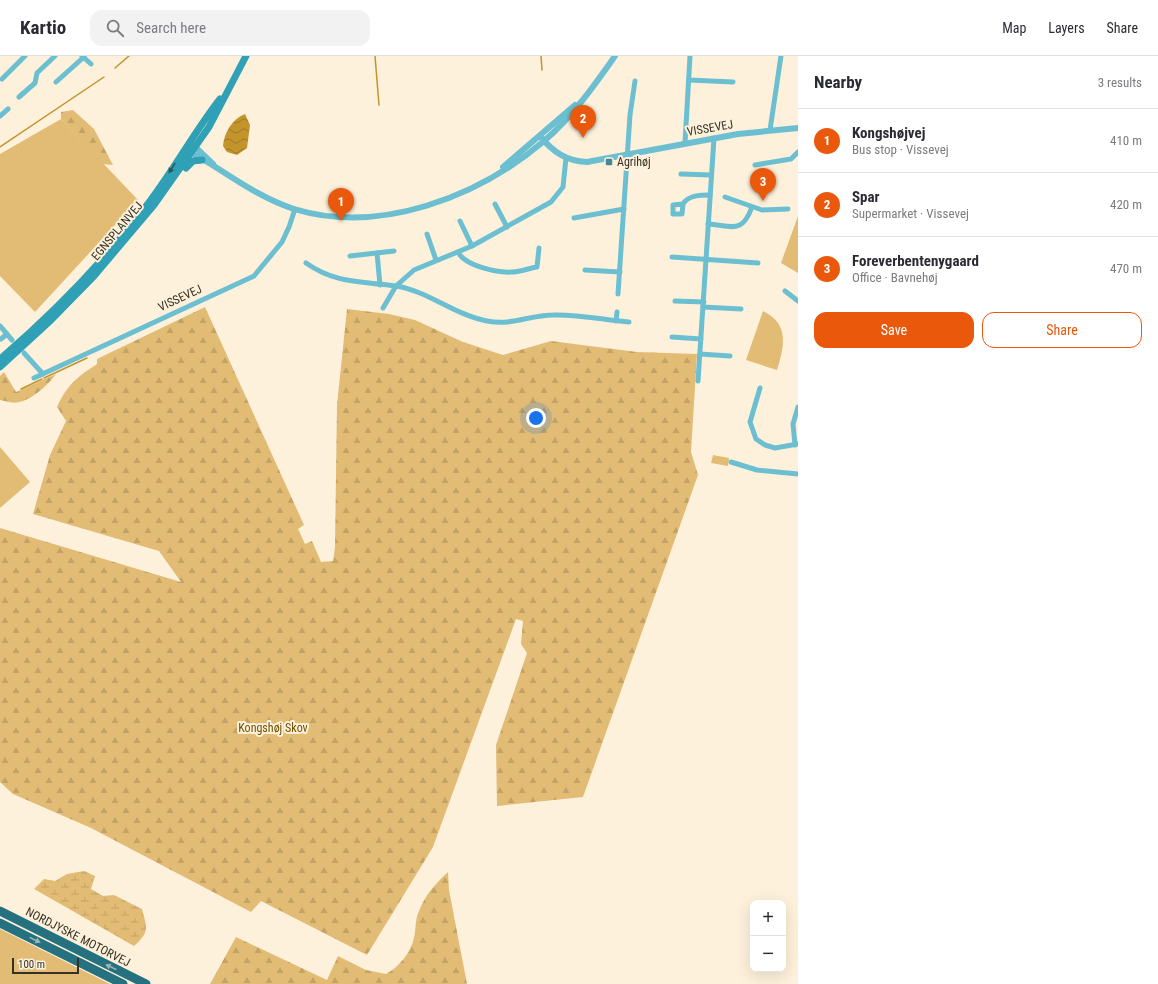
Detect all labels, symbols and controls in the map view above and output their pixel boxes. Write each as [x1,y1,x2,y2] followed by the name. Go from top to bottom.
[90,10,370,46] search box
[20,16,66,39] text: Kartio
[104,17,126,39] icon: search
[136,19,206,37] text: Search here
[1002,20,1026,36] text: Map
[1048,20,1085,36] text: Layers
[1107,20,1138,36] text: Share
[814,72,862,92] text: Nearby
[1098,75,1142,90] text: 3 results
[570,105,596,138] pin: 2
[686,117,734,139] street label: VISSEVEJ
[852,124,925,142] text: Kongshøjvej
[824,133,830,148] text: 1
[1110,133,1142,148] text: 410 m
[852,142,949,157] text: Bus stop · Vissevej
[617,155,651,169] place label: Agrihøj
[604,157,614,167] marker: Agrihøj
[168,163,176,173] one-way arrow
[750,168,776,201] pin: 3
[328,188,354,221] pin: 1
[852,188,880,206] text: Spar
[824,197,830,212] text: 2
[1110,197,1142,212] text: 420 m
[88,199,146,263] street label: EGNSPLANVEJ
[852,206,969,221] text: Supermarket · Vissevej
[852,252,979,270] text: Foreverbentenygaard
[824,261,830,276] text: 3
[1110,261,1142,276] text: 470 m
[852,270,938,285] text: Office · Bavnehøj
[156,282,204,314] street label: VISSEVEJ
[814,312,974,348] button: Save
[982,312,1142,348] button: Share
[526,408,546,428] your location
[238,721,308,735] park label: Kongshøj Skov
[750,900,786,972] map controls
[750,900,786,936] button: +
[23,905,133,969] street label: NORDJYSKE MOTORVEJ
[750,936,786,972] button: −
[29,937,41,943] one-way arrow
[12,956,79,975] scale bar
[18,958,45,971] text: 100 m
[105,964,116,970] one-way arrow

